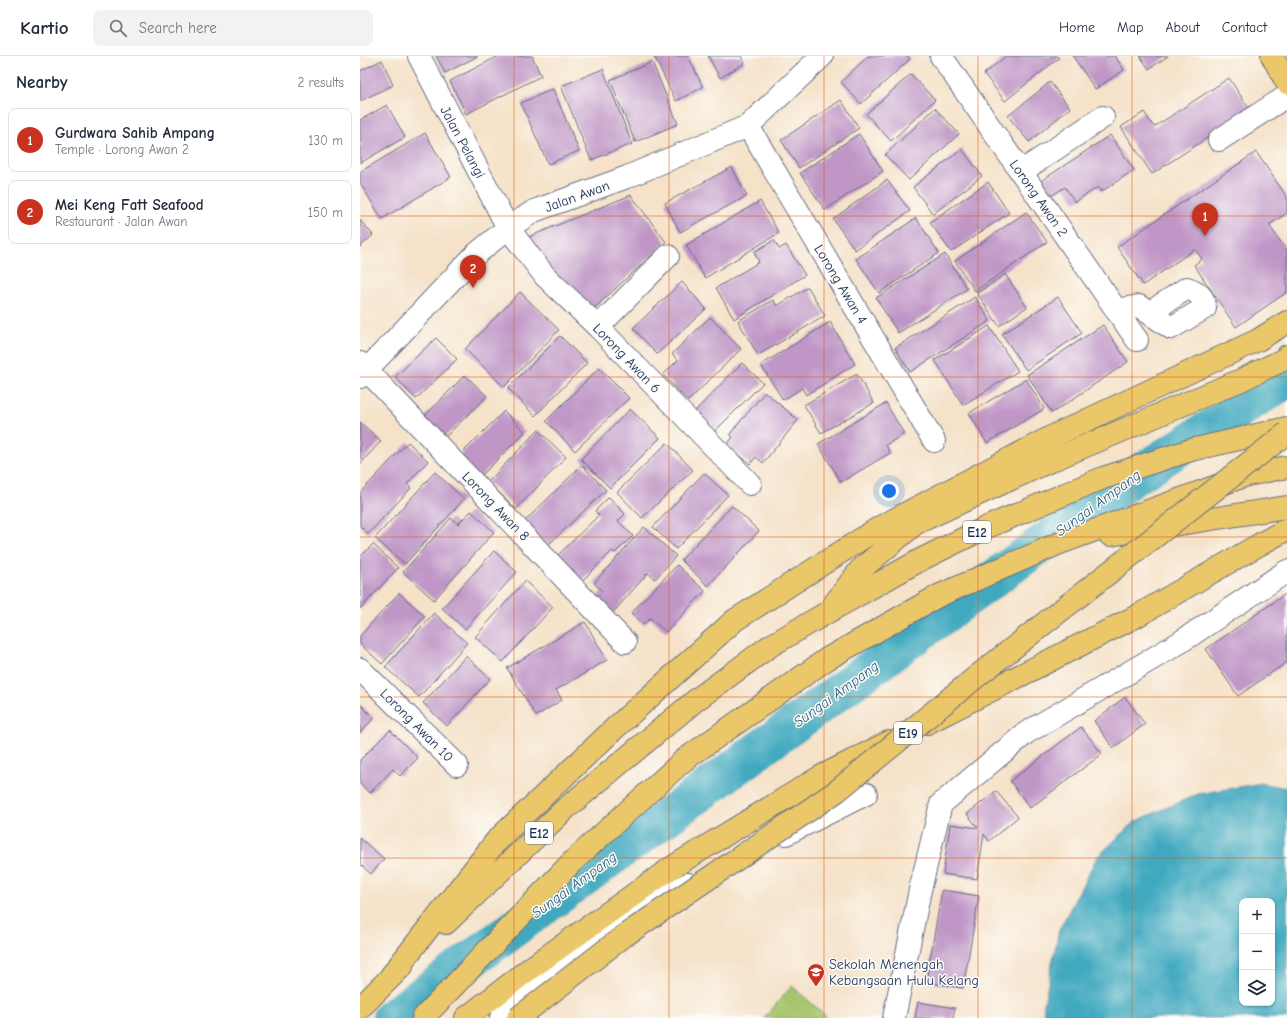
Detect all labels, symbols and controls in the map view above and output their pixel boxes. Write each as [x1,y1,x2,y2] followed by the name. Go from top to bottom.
[93,10,373,46] search box
[20,17,69,39] text: Kartio
[107,17,129,39] icon: search
[139,19,217,37] text: Search here
[1059,19,1095,36] text: Home
[1117,19,1143,36] text: Map
[1165,19,1200,36] text: About
[1222,19,1267,36] text: Contact
[16,73,67,92] text: Nearby
[297,75,344,90] text: 2 results
[436,103,489,181] street label: Jalan Pelangi
[55,124,215,142] text: Gurdwara Sahib Ampang
[27,133,33,148] text: 1
[308,133,343,148] text: 130 m
[55,142,189,157] text: Temple · Lorong Awan 2
[1006,157,1071,240] street label: Lorong Awan 2
[543,177,612,216] street label: Jalan Awan
[55,196,204,214] text: Mei Keng Fatt Seafood
[1192,203,1218,236] pin: 1
[27,205,33,220] text: 2
[308,205,343,220] text: 150 m
[55,214,187,229] text: Restaurant · Jalan Awan
[810,242,871,327] street label: Lorong Awan 4
[460,255,486,288] pin: 2
[589,320,664,397] street label: Lorong Awan 6
[1052,466,1144,540] water label: Sungai Ampang
[458,468,533,545] street label: Lorong Awan 8
[879,481,899,501] your location
[963,521,991,543] road number: E12
[790,657,882,731] water label: Sungai Ampang
[376,685,457,766] street label: Lorong Awan 10
[894,722,922,744] road number: E19
[525,822,553,844] road number: E12
[528,848,620,922] water label: Sungai Ampang
[1239,898,1275,1006] map controls
[1239,898,1275,934] button: +
[1239,934,1275,970] button: −
[829,956,979,989] place label: Sekolah Menengah Kebangsaan Hulu Kelang
[806,962,826,987] school or university icon: Sekolah Menengah Kebangsaan Hulu Kelang
[1239,970,1275,1006] button: layers

